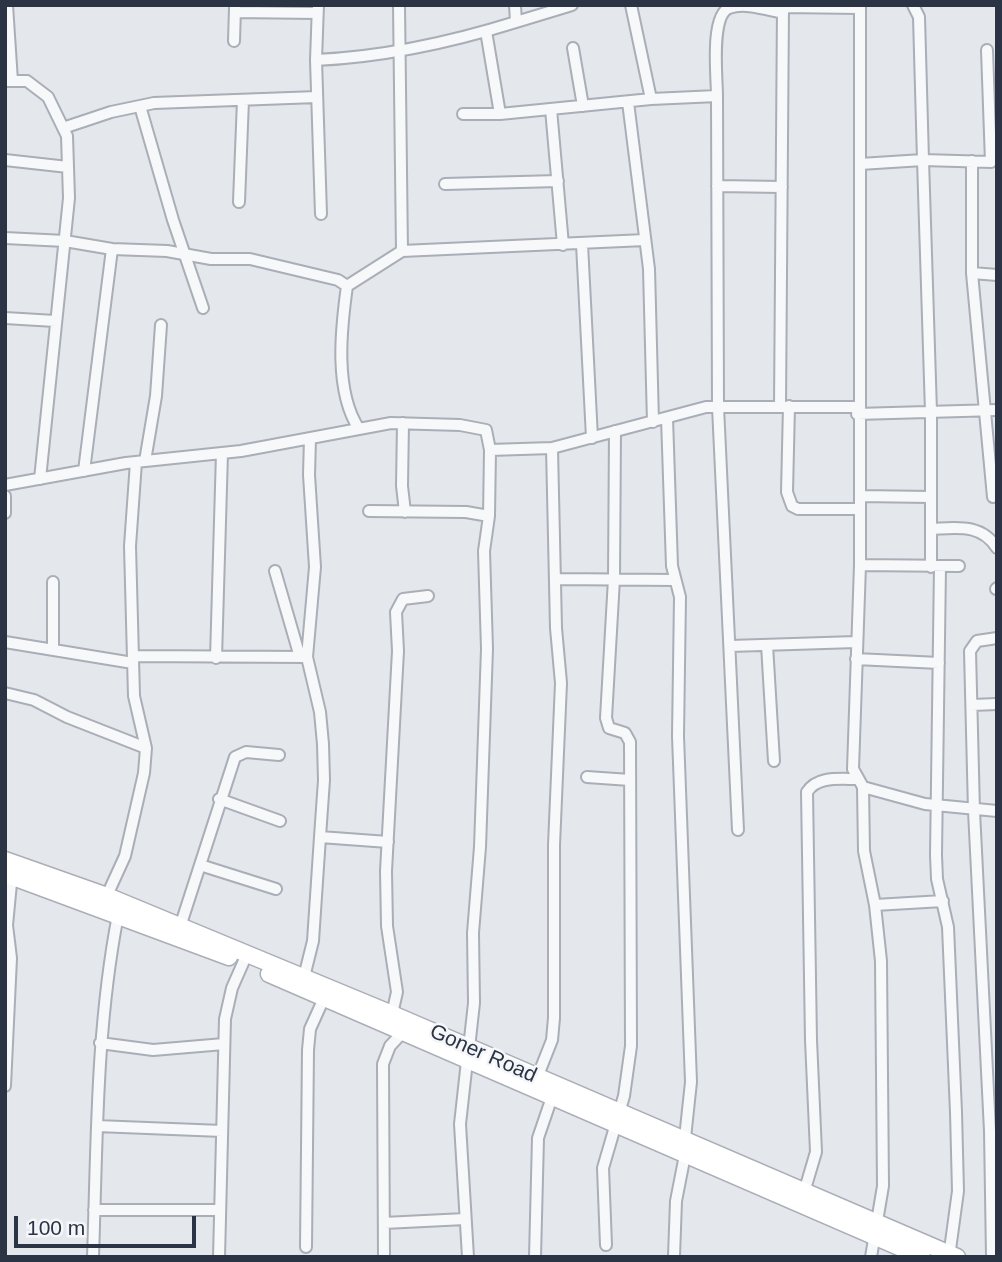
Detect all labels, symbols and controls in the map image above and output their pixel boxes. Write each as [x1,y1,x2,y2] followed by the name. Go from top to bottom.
[426,1019,540,1089] street label: Goner Road
[18,1202,200,1246] scale bar
[27,1216,85,1239] text: 100 m

